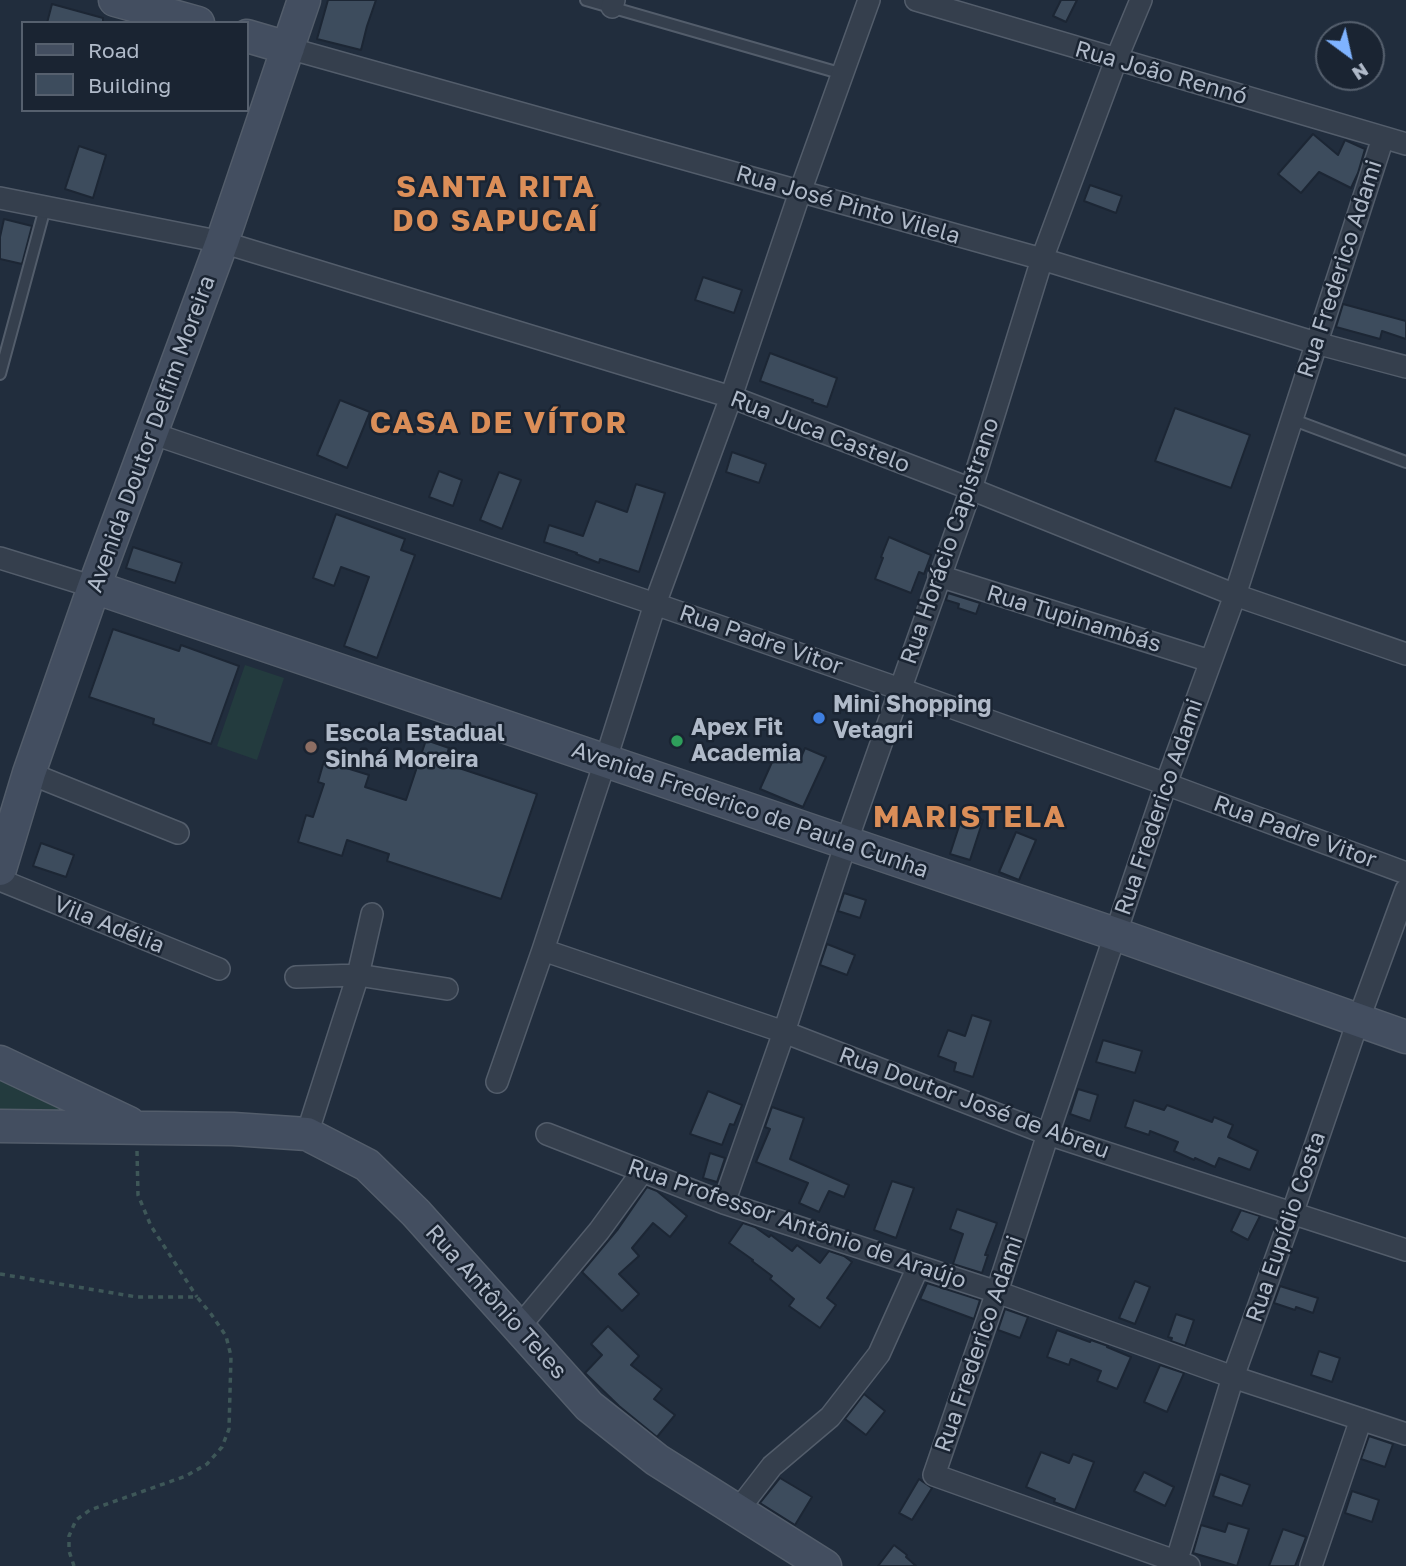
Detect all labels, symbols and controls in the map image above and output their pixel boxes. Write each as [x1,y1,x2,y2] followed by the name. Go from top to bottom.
[21,21,248,112] legend
[1315,21,1385,91] north arrow
[1072,35,1250,111] street label: Rua João Rennó
[88,37,139,63] text: Road
[1348,59,1373,86] text: N
[88,72,171,98] text: Building
[1292,157,1388,381] street label: Rua Frederico Adami
[733,160,963,250] street label: Rua José Pinto Vilela
[394,169,598,240] district label: SANTA RITA DO SAPUCAÍ
[81,272,221,596] street label: Avenida Doutor Delfim Moreira
[726,385,914,479] street label: Rua Juca Castelo
[371,405,627,441] district label: CASA DE VÍTOR
[895,414,1005,668] street label: Rua Horácio Capistrano
[983,579,1165,659] street label: Rua Tupinambás
[676,599,846,681] street label: Rua Padre Vitor
[833,691,992,745] place label: Mini Shopping Vetagri
[1109,695,1209,919] street label: Rua Frederico Adami
[811,710,827,726] marker: Mini Shopping Vetagri
[691,714,801,768] place label: Apex Fit Academia
[325,720,505,774] place label: Escola Estadual Sinhá Moreira
[669,733,685,749] marker: Apex Fit Academia
[568,736,932,884] street label: Avenida Frederico de Paula Cunha
[303,739,319,755] marker: Escola Estadual Sinhá Moreira
[1210,790,1380,874] street label: Rua Padre Vitor
[874,799,1066,835] district label: MARISTELA
[50,890,168,960] street label: Vila Adélia
[835,1041,1113,1165] street label: Rua Doutor José de Abreu
[1240,1128,1332,1326] street label: Rua Eupídio Costa
[624,1153,970,1295] street label: Rua Professor Antônio de Araújo
[419,1219,573,1385] street label: Rua Antônio Teles
[929,1232,1029,1456] street label: Rua Frederico Adami

